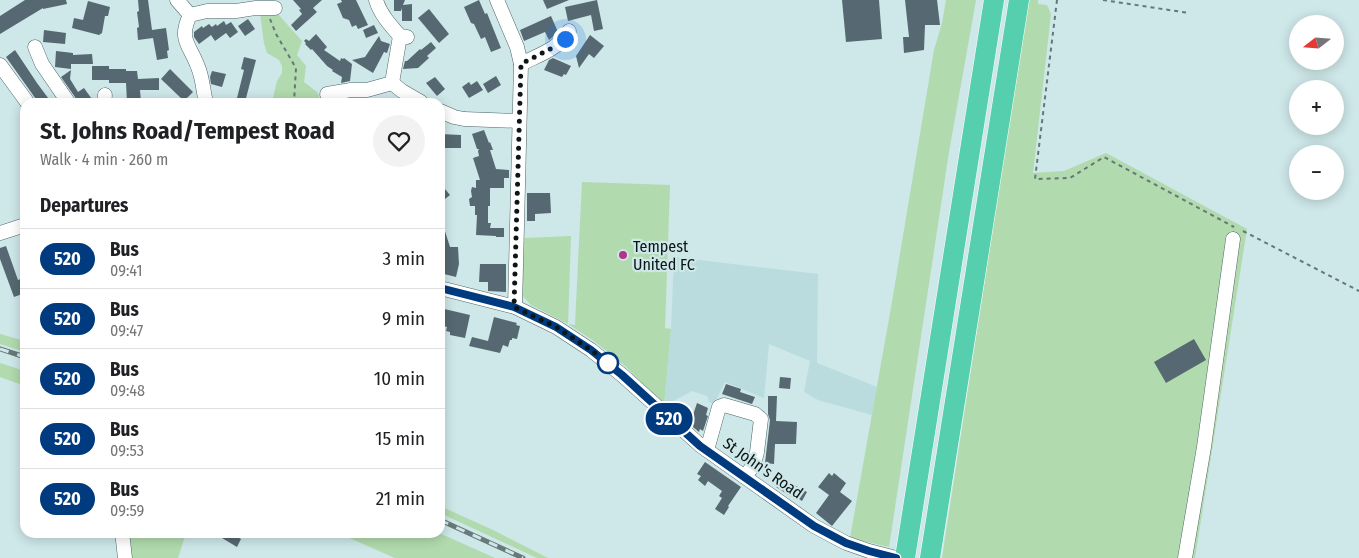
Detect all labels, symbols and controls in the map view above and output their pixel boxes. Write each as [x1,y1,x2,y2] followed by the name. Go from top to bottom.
[1289,15,1344,70] north arrow
[1289,15,1344,200] map controls
[553,27,578,52] your location
[1289,80,1344,135] button: +
[373,115,425,167] button: heart
[40,117,335,145] text: St. Johns Road/Tempest Road
[1289,145,1344,200] button: −
[40,150,168,169] text: Walk · 4 min · 260 m
[40,194,128,217] text: Departures
[633,237,695,274] place label: Tempest United FC
[110,238,139,261] text: Bus
[383,247,425,270] text: 3 min
[54,248,81,270] text: 520
[617,249,629,261] marker: Tempest United FC
[110,261,142,280] text: 09:41
[110,298,139,321] text: Bus
[382,307,425,330] text: 9 min
[54,308,81,330] text: 520
[110,321,143,340] text: 09:47
[597,352,619,374] unlabelled marker
[110,358,139,381] text: Bus
[374,367,425,390] text: 10 min
[54,368,81,390] text: 520
[110,381,145,400] text: 09:48
[640,403,698,435] line badge: 520
[656,408,682,430] text: 520
[110,418,139,441] text: Bus
[375,427,425,450] text: 15 min
[54,428,81,450] text: 520
[719,433,807,503] street label: St John's Road
[110,441,144,460] text: 09:53
[110,478,139,501] text: Bus
[376,487,425,510] text: 21 min
[54,488,81,510] text: 520
[110,501,144,520] text: 09:59

